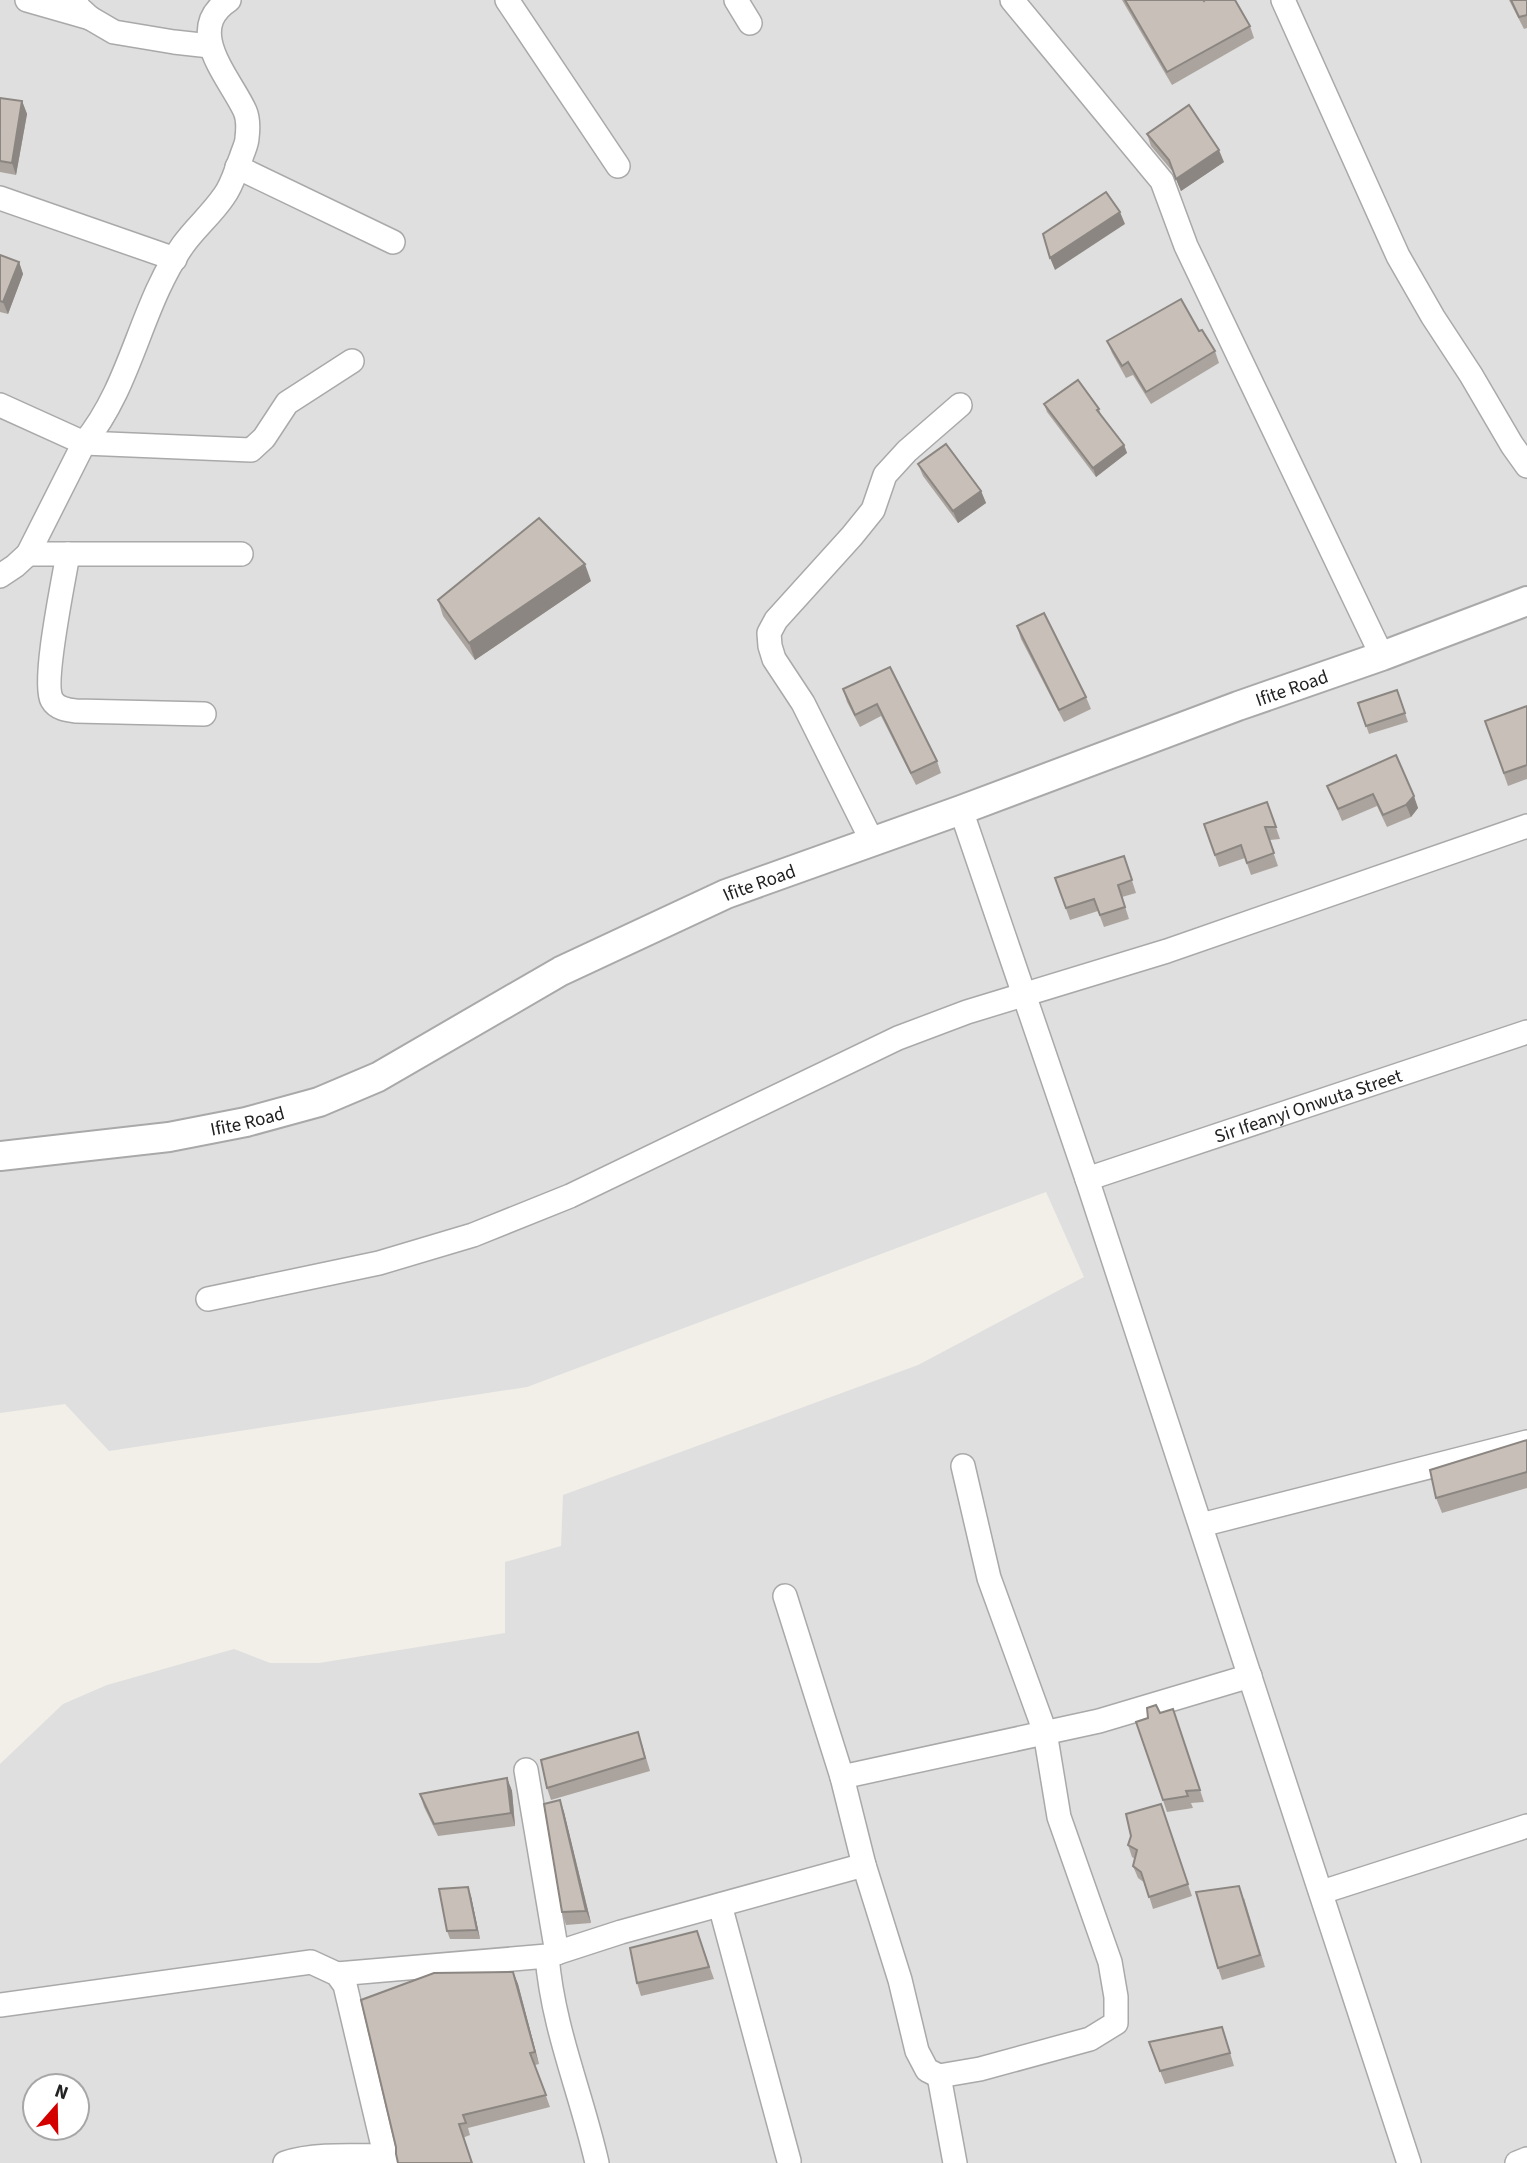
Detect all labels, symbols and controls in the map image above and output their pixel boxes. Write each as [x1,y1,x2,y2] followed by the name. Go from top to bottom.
[1252,664,1332,714] street label: Ifite Road
[719,858,800,909] street label: Ifite Road
[1211,1063,1406,1150] street label: Sir Ifeanyi Onwuta Street
[208,1100,288,1144] street label: Ifite Road
[21,2072,91,2142] north arrow
[51,2078,72,2107] text: N

